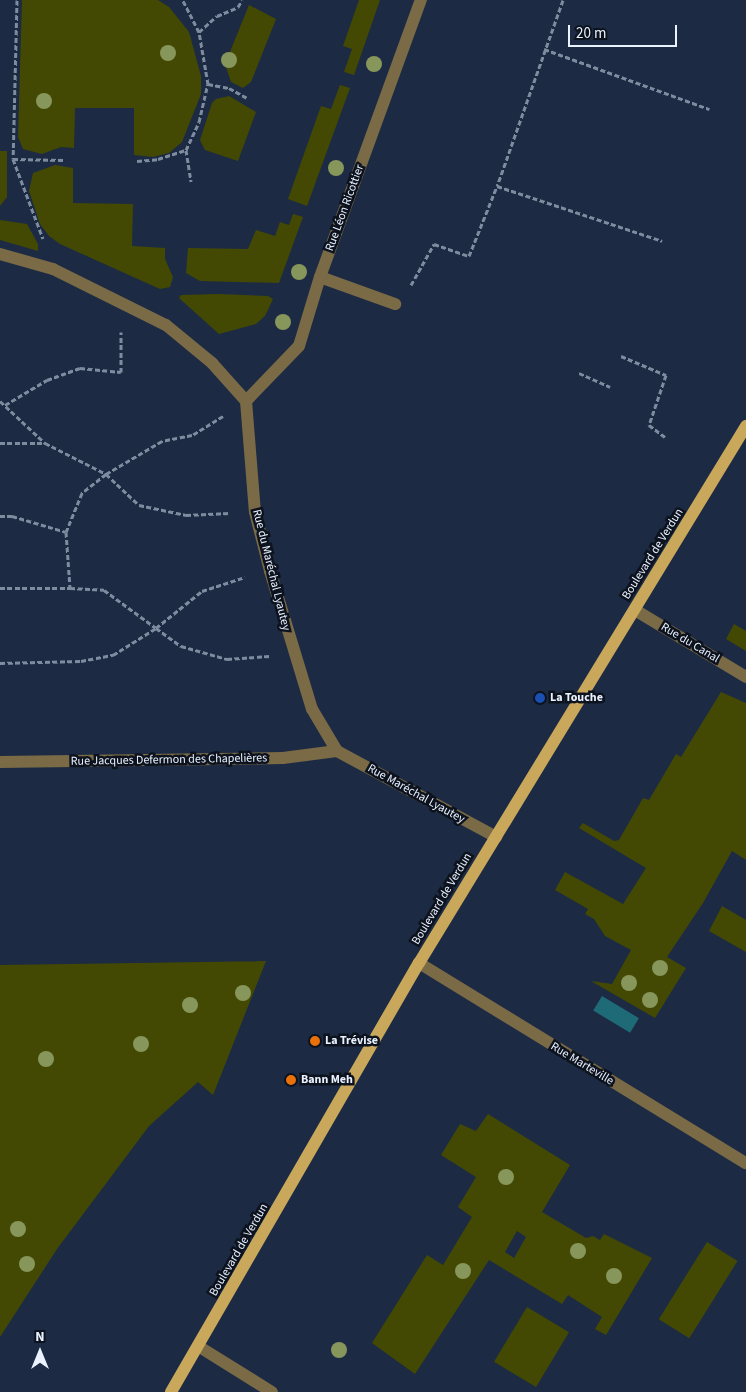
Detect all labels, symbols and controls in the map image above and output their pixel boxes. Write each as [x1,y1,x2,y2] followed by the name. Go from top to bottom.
[571,15,680,47] scale bar
[576,23,606,44] text: 20 m
[323,163,367,253] street label: Rue Léon Ricottier
[619,506,687,602] street label: Boulevard de Verdun
[249,508,293,632] street label: Rue du Maréchal Lyautey
[658,620,722,666] street label: Rue du Canal
[550,691,603,705] place label: La Touche
[534,692,546,704] marker: La Touche
[71,751,267,769] street label: Rue Jacques Defermon des Chapelières
[365,761,467,827] street label: Rue Maréchal Lyautey
[409,851,475,947] street label: Boulevard de Verdun
[325,1034,378,1048] place label: La Trévise
[309,1035,321,1047] marker: La Trévise
[548,1039,616,1089] street label: Rue Marteville
[301,1073,353,1087] place label: Bann Meh
[285,1074,297,1086] marker: Bann Meh
[207,1201,271,1299] street label: Boulevard de Verdun
[15,1327,65,1377] north arrow
[35,1327,45,1347] text: N

